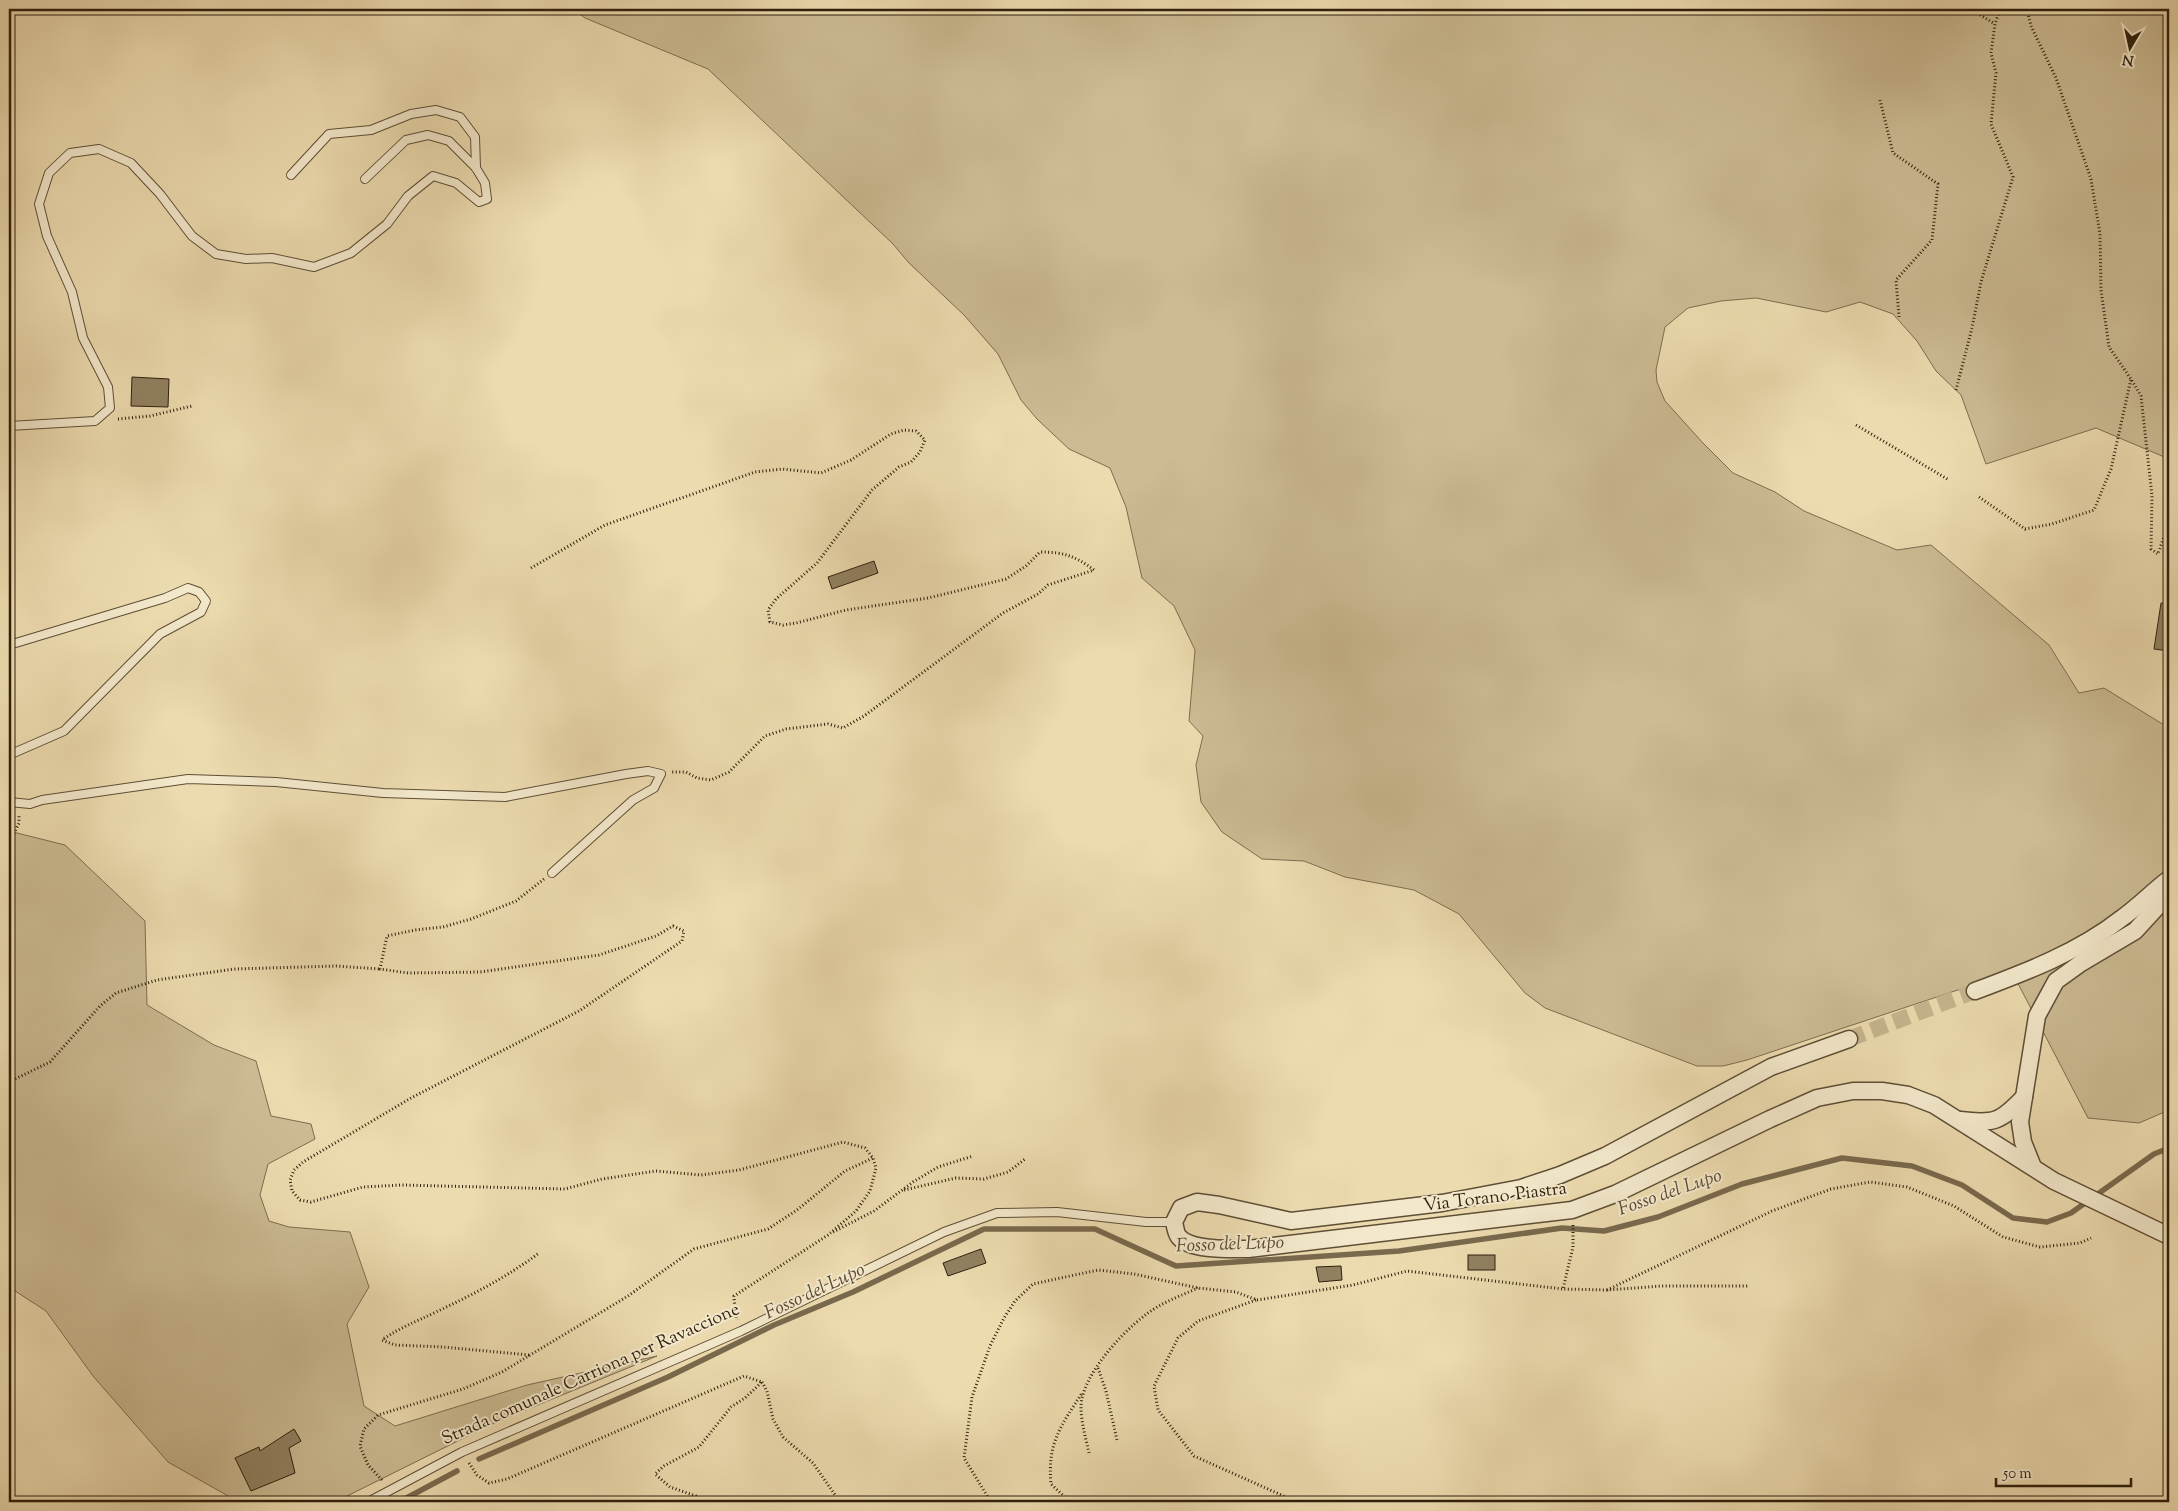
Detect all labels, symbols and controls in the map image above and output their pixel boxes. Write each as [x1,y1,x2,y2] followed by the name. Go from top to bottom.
[2106,22,2156,72] north arrow
[2121,48,2135,70] text: N
[1614,1163,1726,1223] water label: Fosso del Lupo
[1422,1176,1568,1220] street label: Via Torano-Piastra
[1175,1230,1285,1260] water label: Fosso del Lupo
[760,1257,870,1327] water label: Fosso del Lupo
[438,1297,744,1453] street label: Strada comunale Carriona per Ravaccione
[1996,1456,2130,1488] scale bar
[2002,1464,2032,1485] text: 50 m

